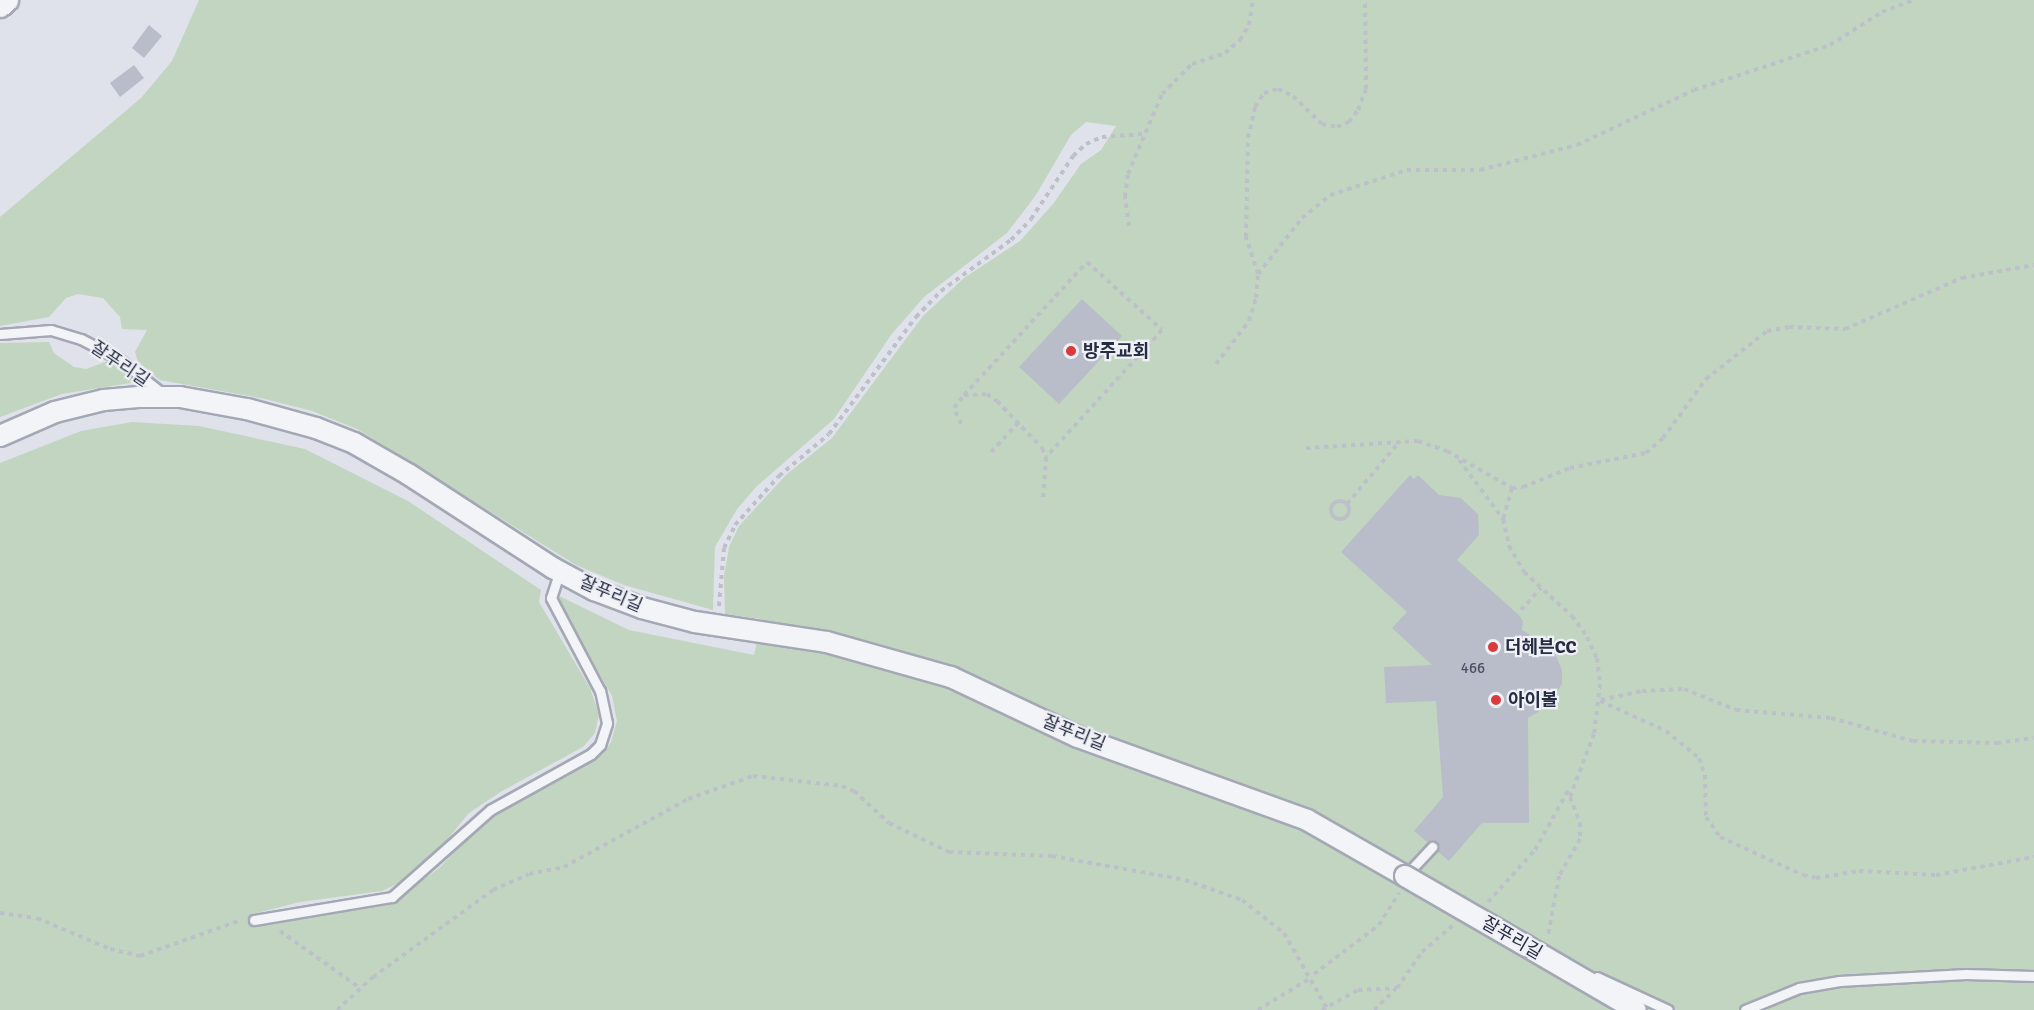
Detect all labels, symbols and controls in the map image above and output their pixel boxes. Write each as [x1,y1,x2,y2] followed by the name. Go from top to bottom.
[87,337,153,391] street label: 잘푸리길
[1083,340,1149,362] place label: 방주교회
[1064,344,1078,358] marker: 방주교회
[576,571,646,617] street label: 잘푸리길
[1505,636,1577,658] place label: 더헤븐CC
[1486,640,1500,654] marker: 더헤븐CC
[1461,660,1485,678] house number: 466
[1508,689,1558,711] place label: 아이볼
[1489,693,1503,707] marker: 아이볼
[1039,711,1109,755] street label: 잘푸리길
[1478,912,1546,964] street label: 잘푸리길

